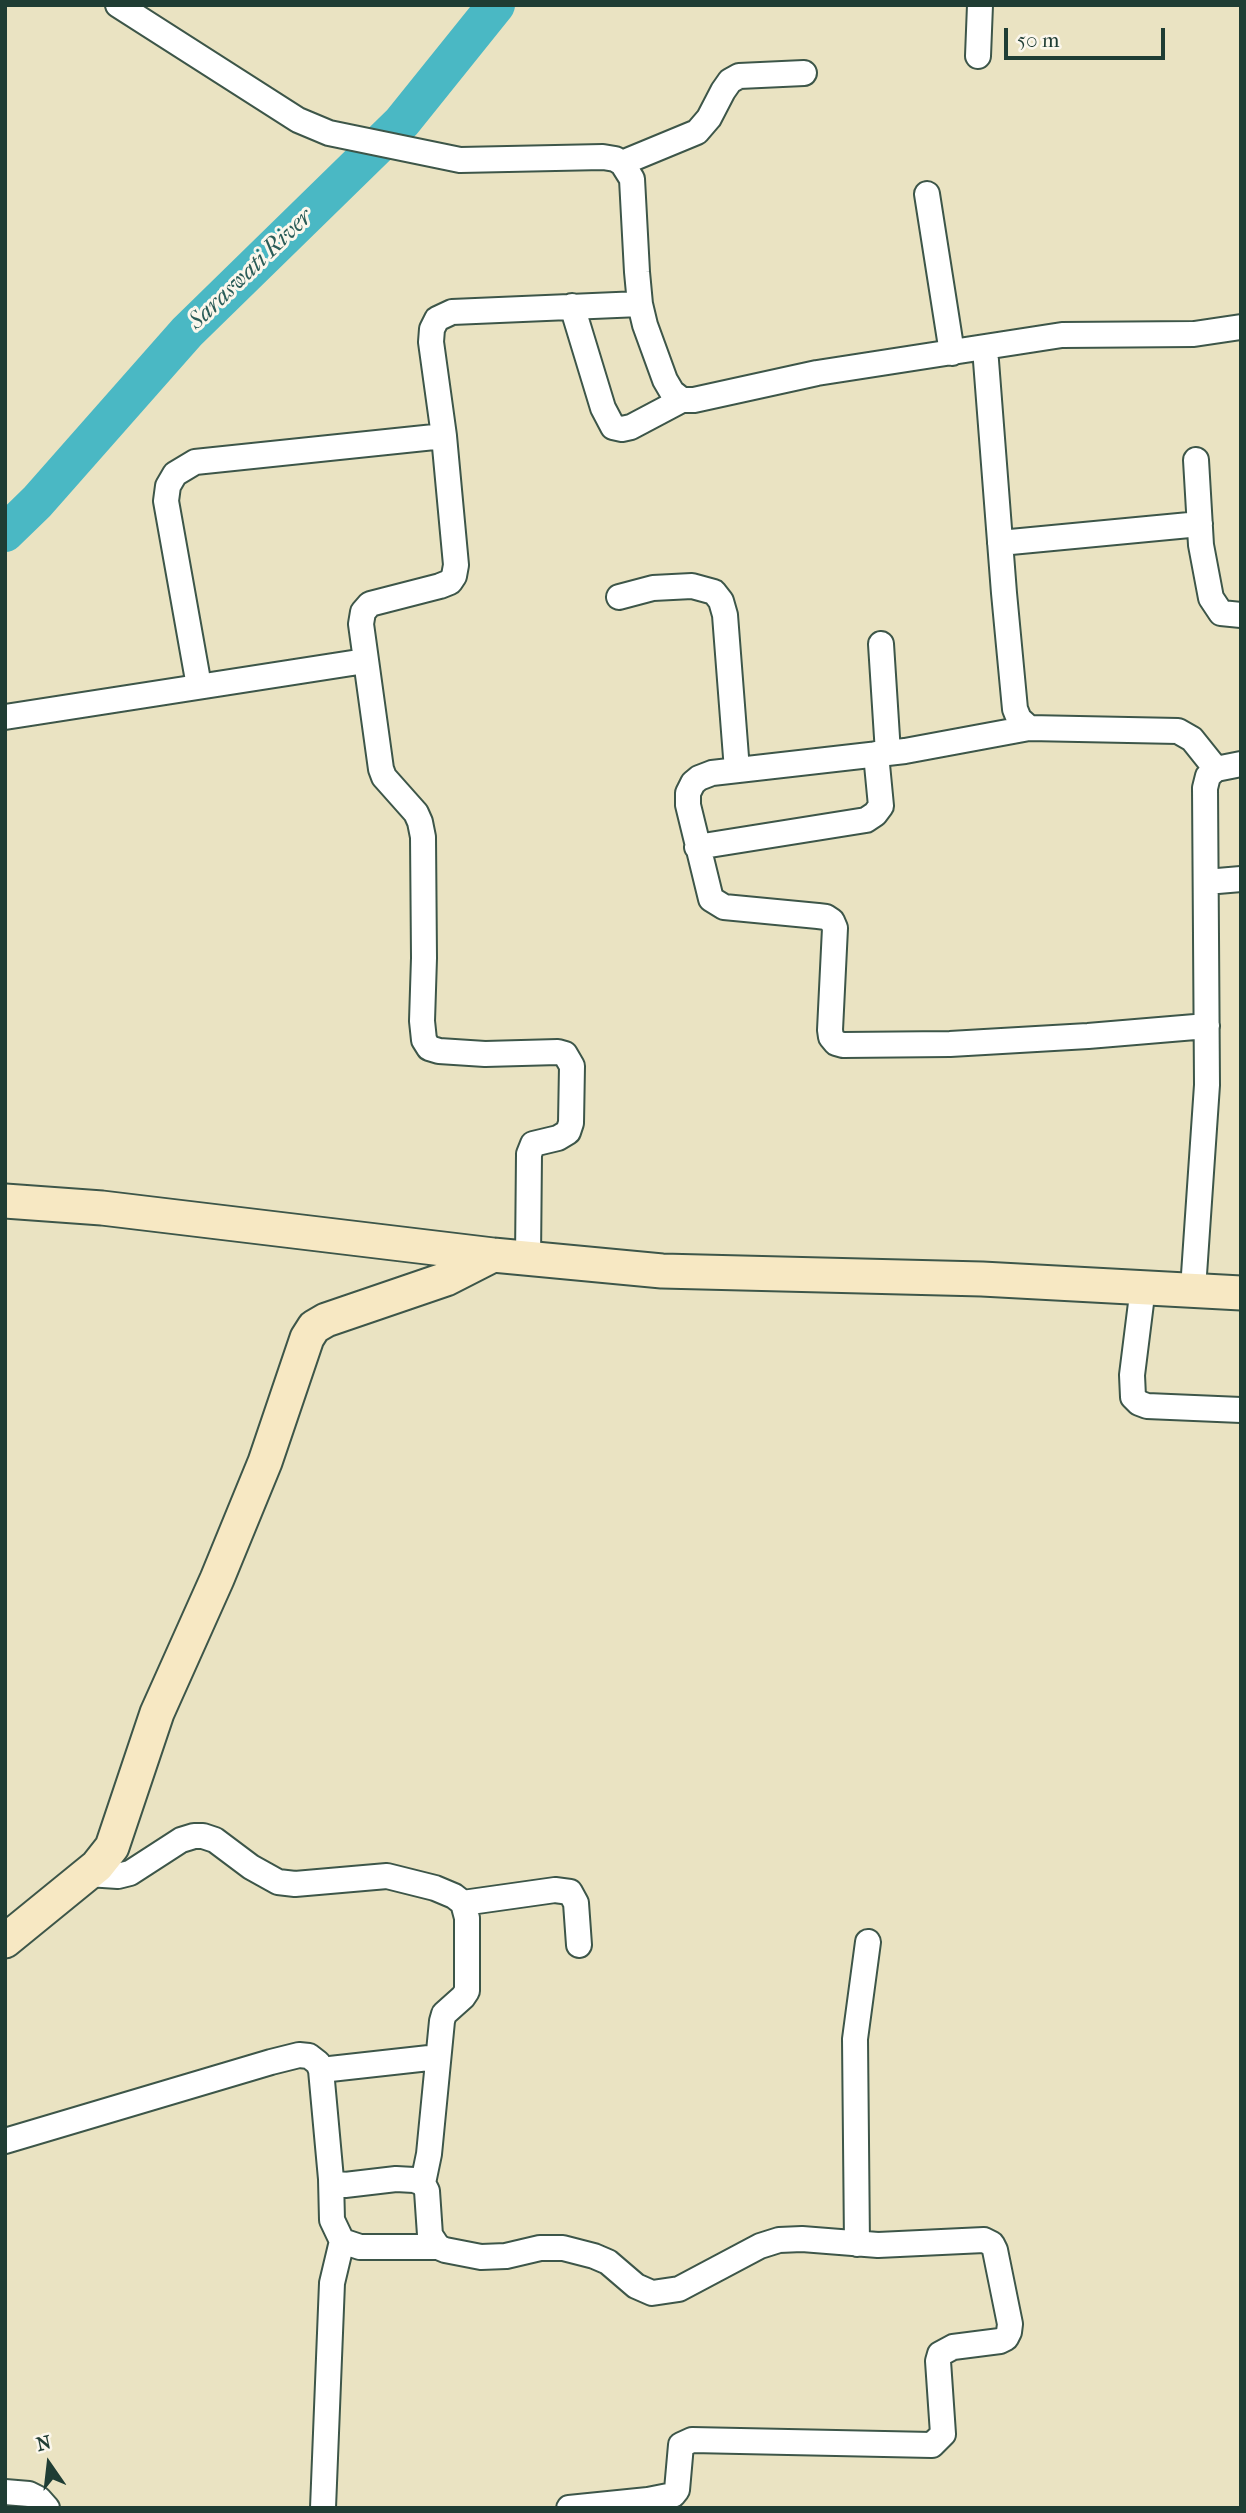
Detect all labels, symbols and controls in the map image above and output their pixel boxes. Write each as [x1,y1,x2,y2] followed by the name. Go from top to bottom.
[1008,14,1169,58] scale bar
[1017,28,1060,52] text: 50 m
[183,204,319,336] water label: Saraswati River
[14,2429,84,2499] north arrow
[34,2431,54,2456] text: N

